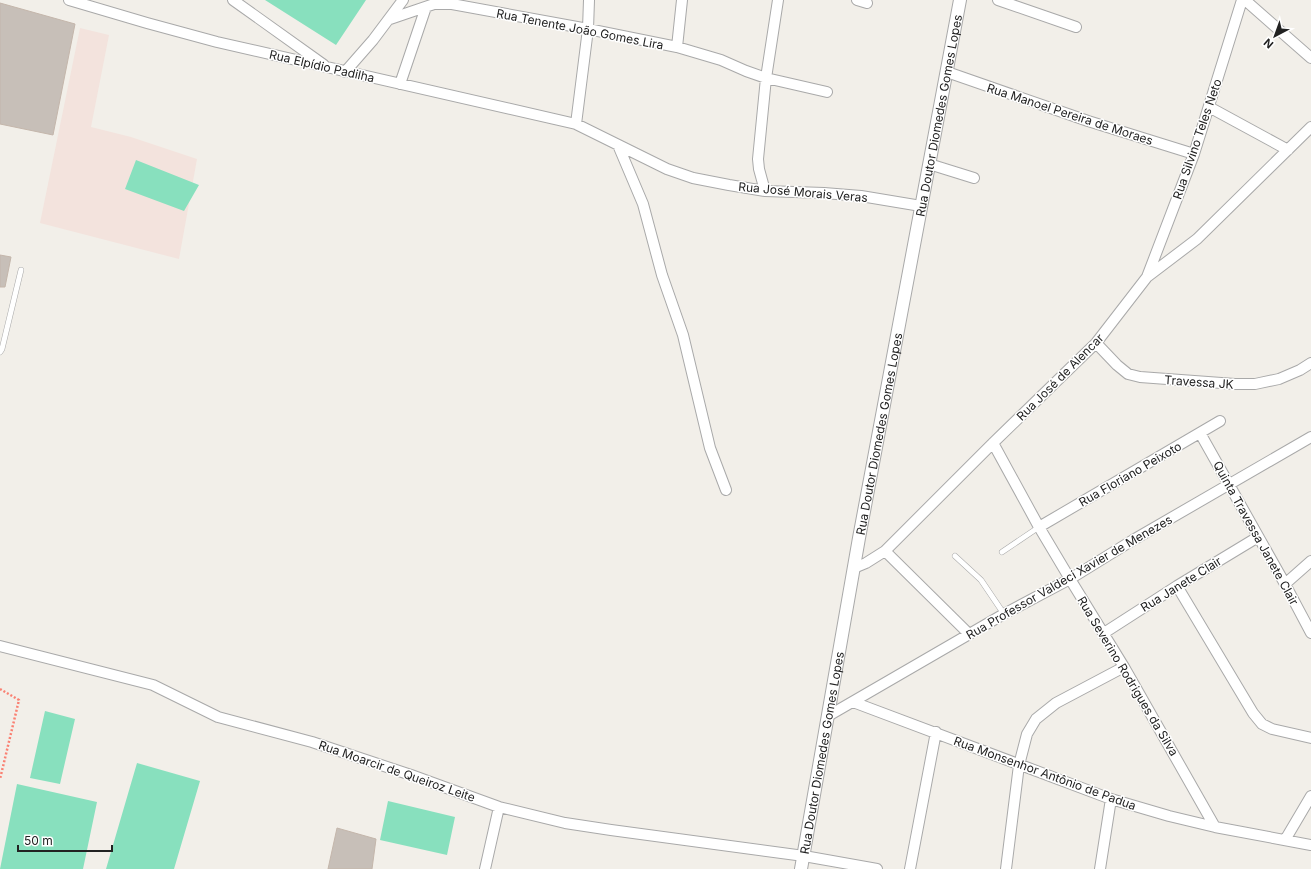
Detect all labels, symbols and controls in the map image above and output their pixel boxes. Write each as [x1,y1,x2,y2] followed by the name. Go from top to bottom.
[495,5,665,53] street label: Rua Tenente João Gomes Lira
[912,13,965,218] street label: Rua Doutor Diomedes Gomes Lopes
[1255,16,1295,56] north arrow
[1261,36,1276,52] text: N
[268,47,376,85] street label: Rua Elpídio Padilha
[1169,77,1225,201] street label: Rua Silvino Teles Neto
[985,80,1155,148] street label: Rua Manoel Pereira de Moraes
[738,179,868,205] street label: Rua José Morais Veras
[1013,330,1107,424] street label: Rua José de Alencar
[852,332,905,536] street label: Rua Doutor Diomedes Gomes Lopes
[1164,372,1234,392] street label: Travessa JK
[1076,438,1184,510] street label: Rua Floriano Peixoto
[1210,458,1302,608] street label: Quinta Travessa Janete Clair
[963,512,1175,642] street label: Rua Professor Valdeci Xavier de Menezes
[1138,553,1225,615] street label: Rua Janete Clair
[1074,593,1182,759] street label: Rua Severino Rodrigues da Silva
[796,650,846,855] street label: Rua Doutor Diomedes Gomes Lopes
[952,733,1138,813] street label: Rua Monsenhor Antônio de Padua
[317,737,477,805] street label: Rua Moarcir de Queiroz Leite
[18,827,112,853] scale bar
[24,833,53,848] text: 50 m

